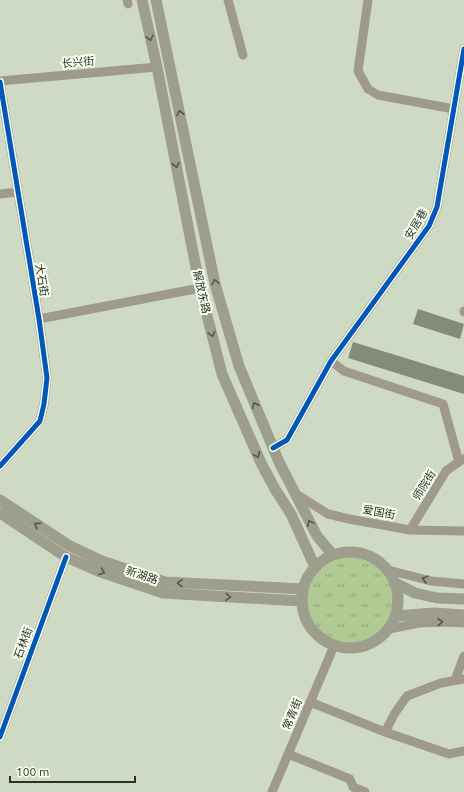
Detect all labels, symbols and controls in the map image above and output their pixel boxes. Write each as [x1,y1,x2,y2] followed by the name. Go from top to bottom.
[146,35,154,41] one-way arrow
[61,55,95,69] street label: 长兴街
[177,110,185,117] one-way arrow
[172,162,180,169] one-way arrow
[402,207,430,241] street label: 安居巷
[33,263,51,297] street label: 大石街
[191,269,213,315] street label: 解放东路
[212,279,220,285] one-way arrow
[207,331,215,337] one-way arrow
[252,402,260,409] one-way arrow
[252,451,260,459] one-way arrow
[410,468,438,502] street label: 师院街
[362,503,396,521] street label: 爱国街
[308,520,315,527] one-way arrow
[35,523,42,530] one-way arrow
[124,564,160,586] street label: 新湖路
[98,567,105,575] one-way arrow
[422,576,429,584] one-way arrow
[177,579,183,587] one-way arrow
[225,593,231,601] one-way arrow
[437,618,443,626] one-way arrow
[12,625,34,661] street label: 石林街
[280,696,304,732] street label: 常青街
[10,758,135,784] scale bar
[16,765,49,778] text: 100 m

